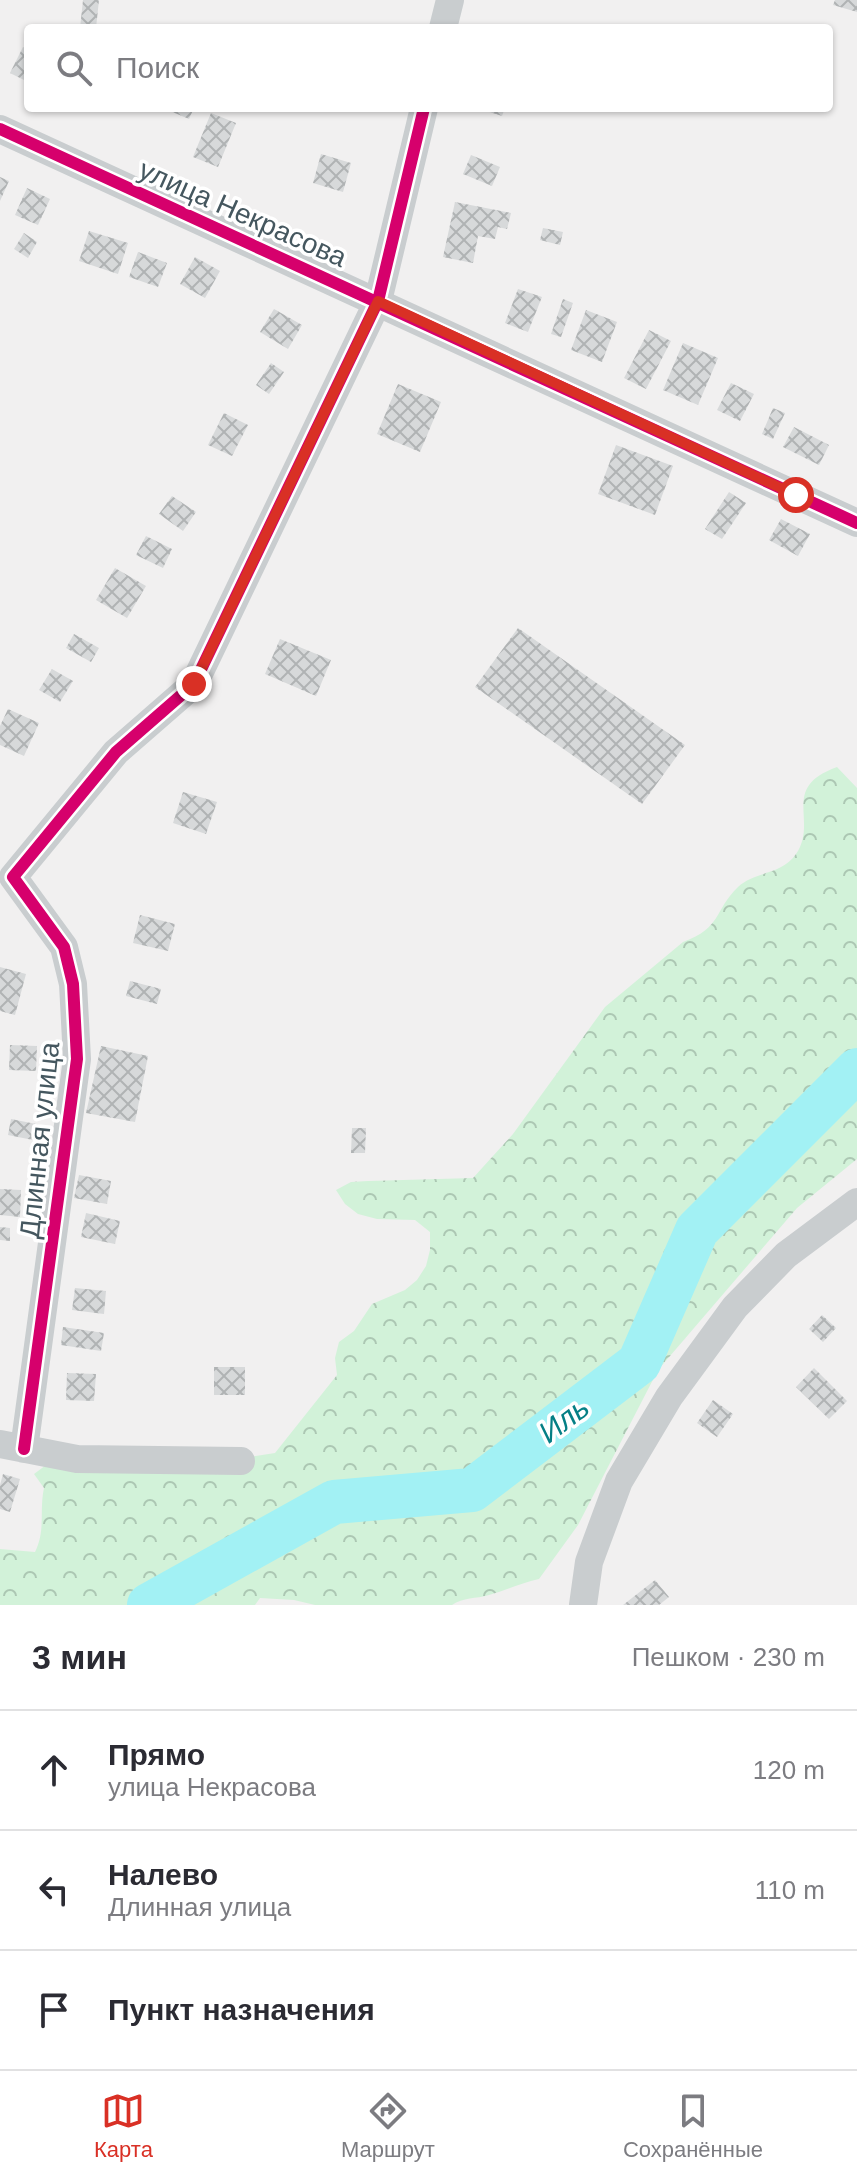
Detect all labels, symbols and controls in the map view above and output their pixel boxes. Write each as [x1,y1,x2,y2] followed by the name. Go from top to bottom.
[24,24,833,112] search box
[52,46,96,90] icon: search
[116,51,199,84] text: Поиск
[134,154,352,273] street label: улица Некрасова
[778,477,814,513] route start
[176,666,212,702] route end
[14,1040,65,1240] street label: Длинная улица
[532,1390,595,1449] water label: Иль
[32,1638,127,1676] text: 3 мин
[632,1642,825,1672] text: Пешком · 230 m
[108,1738,205,1771] text: Прямо
[32,1748,76,1792] icon: ahead
[753,1755,825,1785] text: 120 m
[108,1772,316,1802] text: улица Некрасова
[108,1858,218,1891] text: Налево
[32,1868,76,1912] icon: left
[755,1875,825,1905] text: 110 m
[108,1892,291,1922] text: Длинная улица
[32,1988,76,2032] icon: arrive
[108,1993,375,2026] text: Пункт назначения
[94,2089,153,2163] tab: Карта
[341,2089,435,2163] tab: Маршрут
[623,2089,763,2163] tab: Сохранённые

